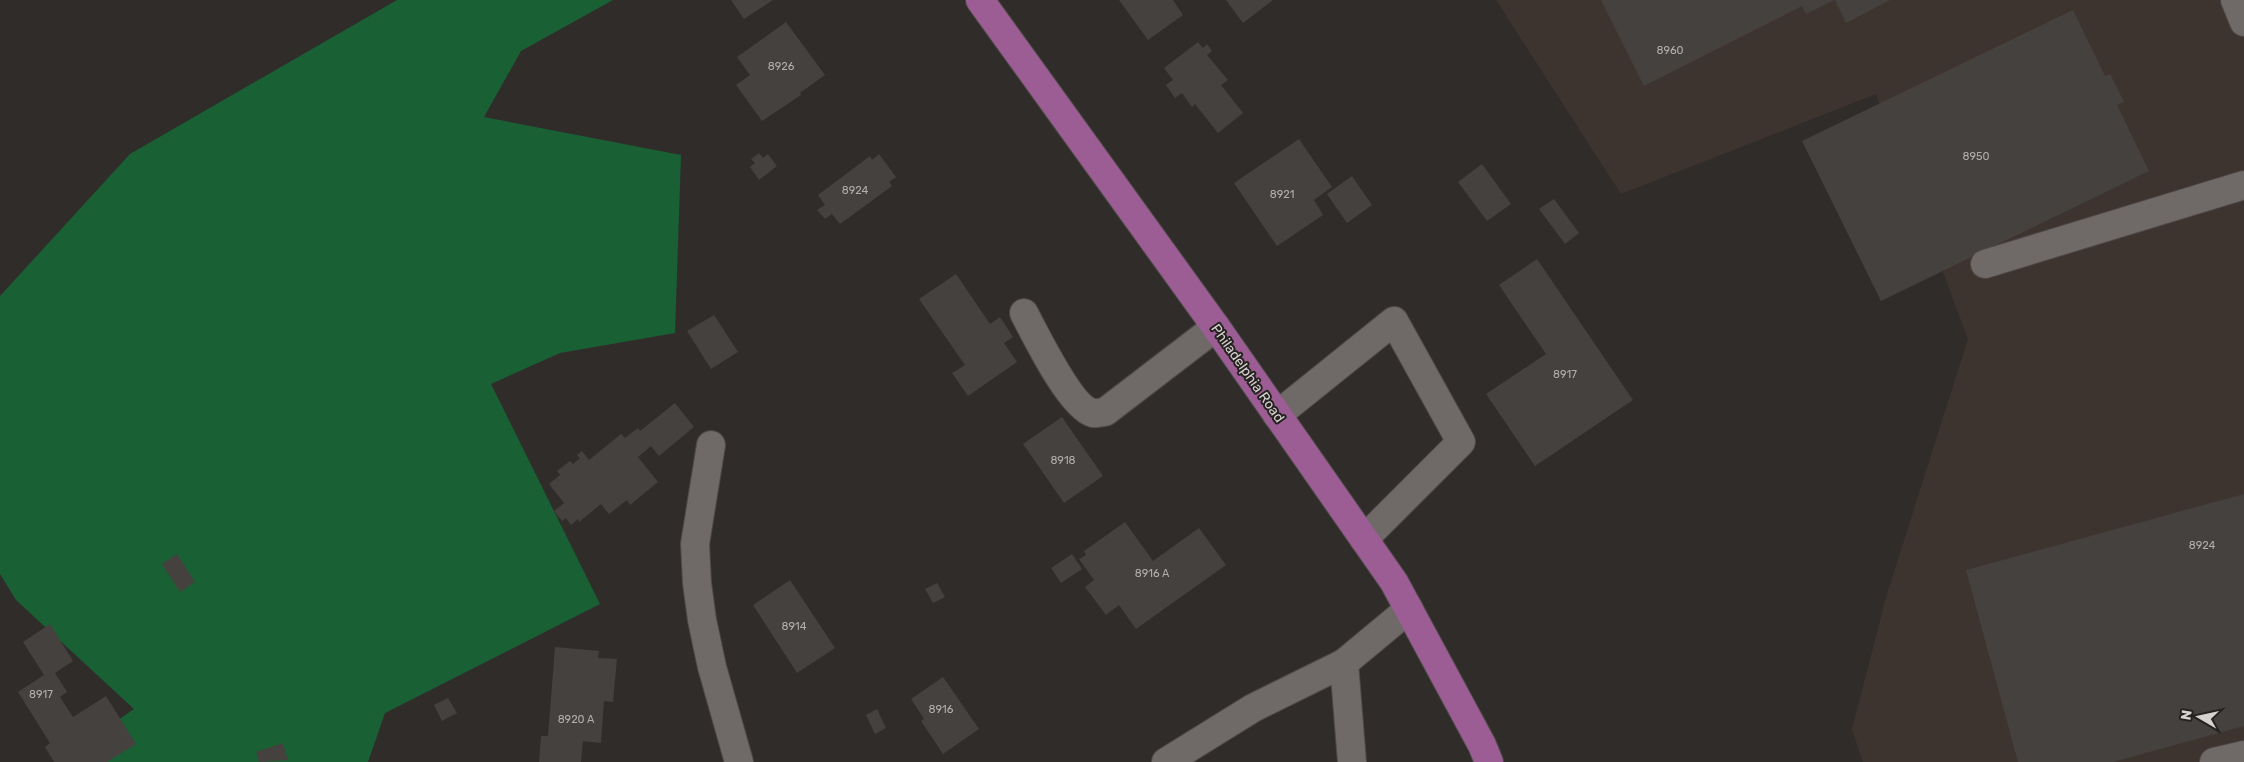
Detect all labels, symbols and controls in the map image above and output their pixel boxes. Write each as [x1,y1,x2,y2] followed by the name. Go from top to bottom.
[1656,44,1684,57] house number: 8960
[768,60,795,73] house number: 8926
[1962,150,1990,163] house number: 8950
[842,184,869,197] house number: 8924
[1270,188,1294,201] house number: 8921
[1207,321,1288,426] street label: Philadelphia Road
[1553,368,1577,381] house number: 8917
[1050,454,1076,467] house number: 8918
[2189,539,2216,552] house number: 8924
[1135,567,1170,580] house number: 8916 A
[781,620,807,633] house number: 8914
[29,688,53,701] house number: 8917
[2174,692,2224,742] north arrow
[929,703,954,716] house number: 8916
[2177,709,2196,721] text: N
[558,713,595,726] house number: 8920 A

